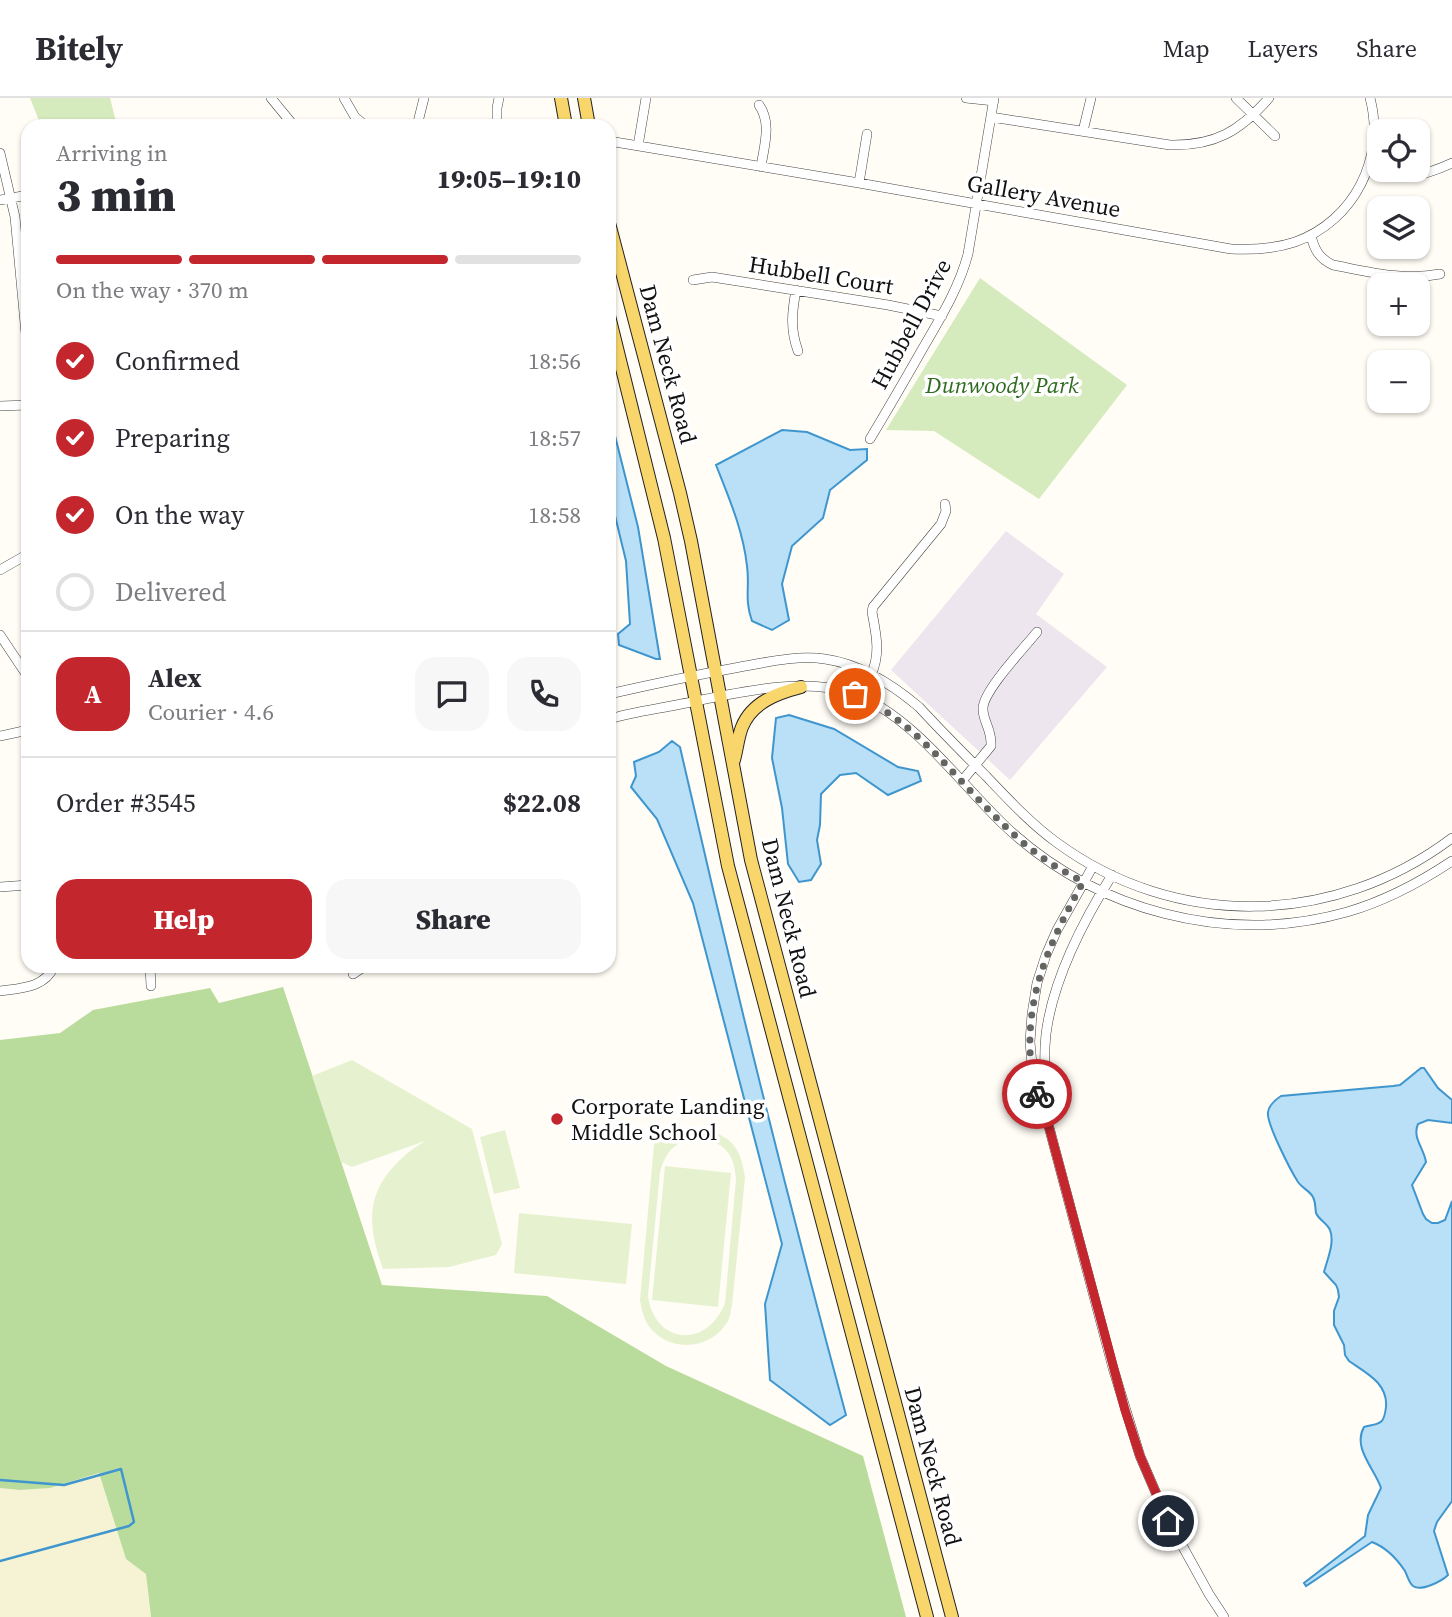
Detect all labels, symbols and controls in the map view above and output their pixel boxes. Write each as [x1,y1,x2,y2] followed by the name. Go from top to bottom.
[35,26,123,71] text: Bitely
[1163,32,1210,65] text: Map
[1248,32,1318,65] text: Layers
[1356,32,1417,65] text: Share
[1367,119,1430,413] map controls
[1367,119,1430,182] button: locate
[56,137,168,169] text: Arriving in
[437,161,581,197] text: 19:05–19:10
[56,163,176,226] text: 3 min
[965,167,1123,225] street label: Gallery Avenue
[1367,196,1430,259] button: layers
[746,248,896,302] street label: Hubbell Court
[863,253,959,395] street label: Hubbell Drive
[1367,273,1430,336] button: +
[56,274,249,306] text: On the way · 370 m
[631,281,705,447] street label: Dam Neck Road
[56,342,94,380] icon: check
[115,343,240,379] text: Confirmed
[528,345,581,377] text: 18:56
[1367,350,1430,413] button: −
[924,369,1079,401] park label: Dunwoody Park
[56,419,94,457] icon: check
[115,420,230,456] text: Preparing
[528,422,581,454] text: 18:57
[56,496,94,534] icon: check
[115,497,244,533] text: On the way
[528,499,581,531] text: 18:58
[115,574,226,610] text: Delivered
[415,657,489,731] button: chat
[507,657,581,731] button: phone
[148,660,202,696] text: Alex
[825,664,885,724] pin
[836,675,874,713] icon: bag
[84,676,102,712] text: A
[148,696,274,728] text: Courier · 4.6
[56,785,196,821] text: Order #3545
[503,785,581,821] text: $22.08
[754,835,824,1001] street label: Dam Neck Road
[56,879,312,959] button: Help
[326,879,581,959] button: Share
[1002,1059,1072,1129] courier
[1018,1075,1056,1113] icon: bike
[571,1090,765,1148] place label: Corporate Landing Middle School
[549,1111,565,1127] marker: Corporate Landing Middle School
[896,1383,970,1549] street label: Dam Neck Road
[1138,1491,1198,1551] pin
[1149,1502,1187,1540] icon: home

